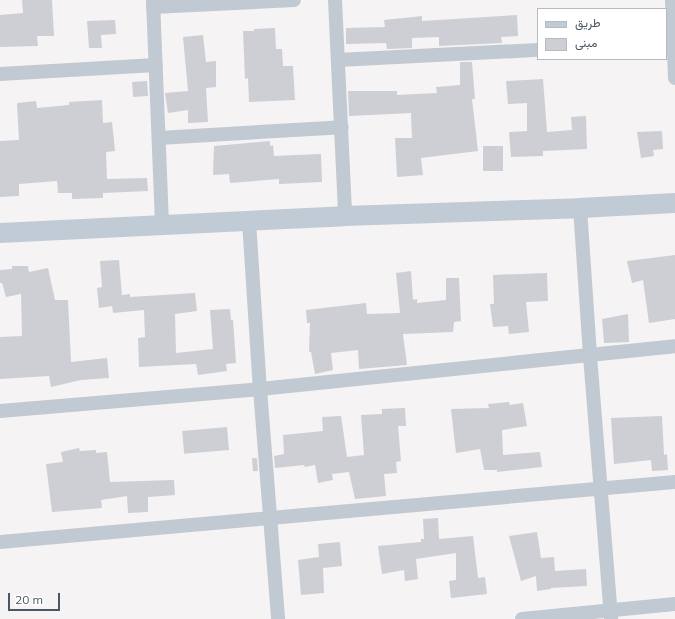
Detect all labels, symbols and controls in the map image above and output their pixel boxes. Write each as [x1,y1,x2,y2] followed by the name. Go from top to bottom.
[537,8,667,60] legend
[575,15,600,30] text: طريق
[575,35,597,50] text: مبنى
[10,585,62,611] scale bar
[15,592,43,607] text: 20 m

